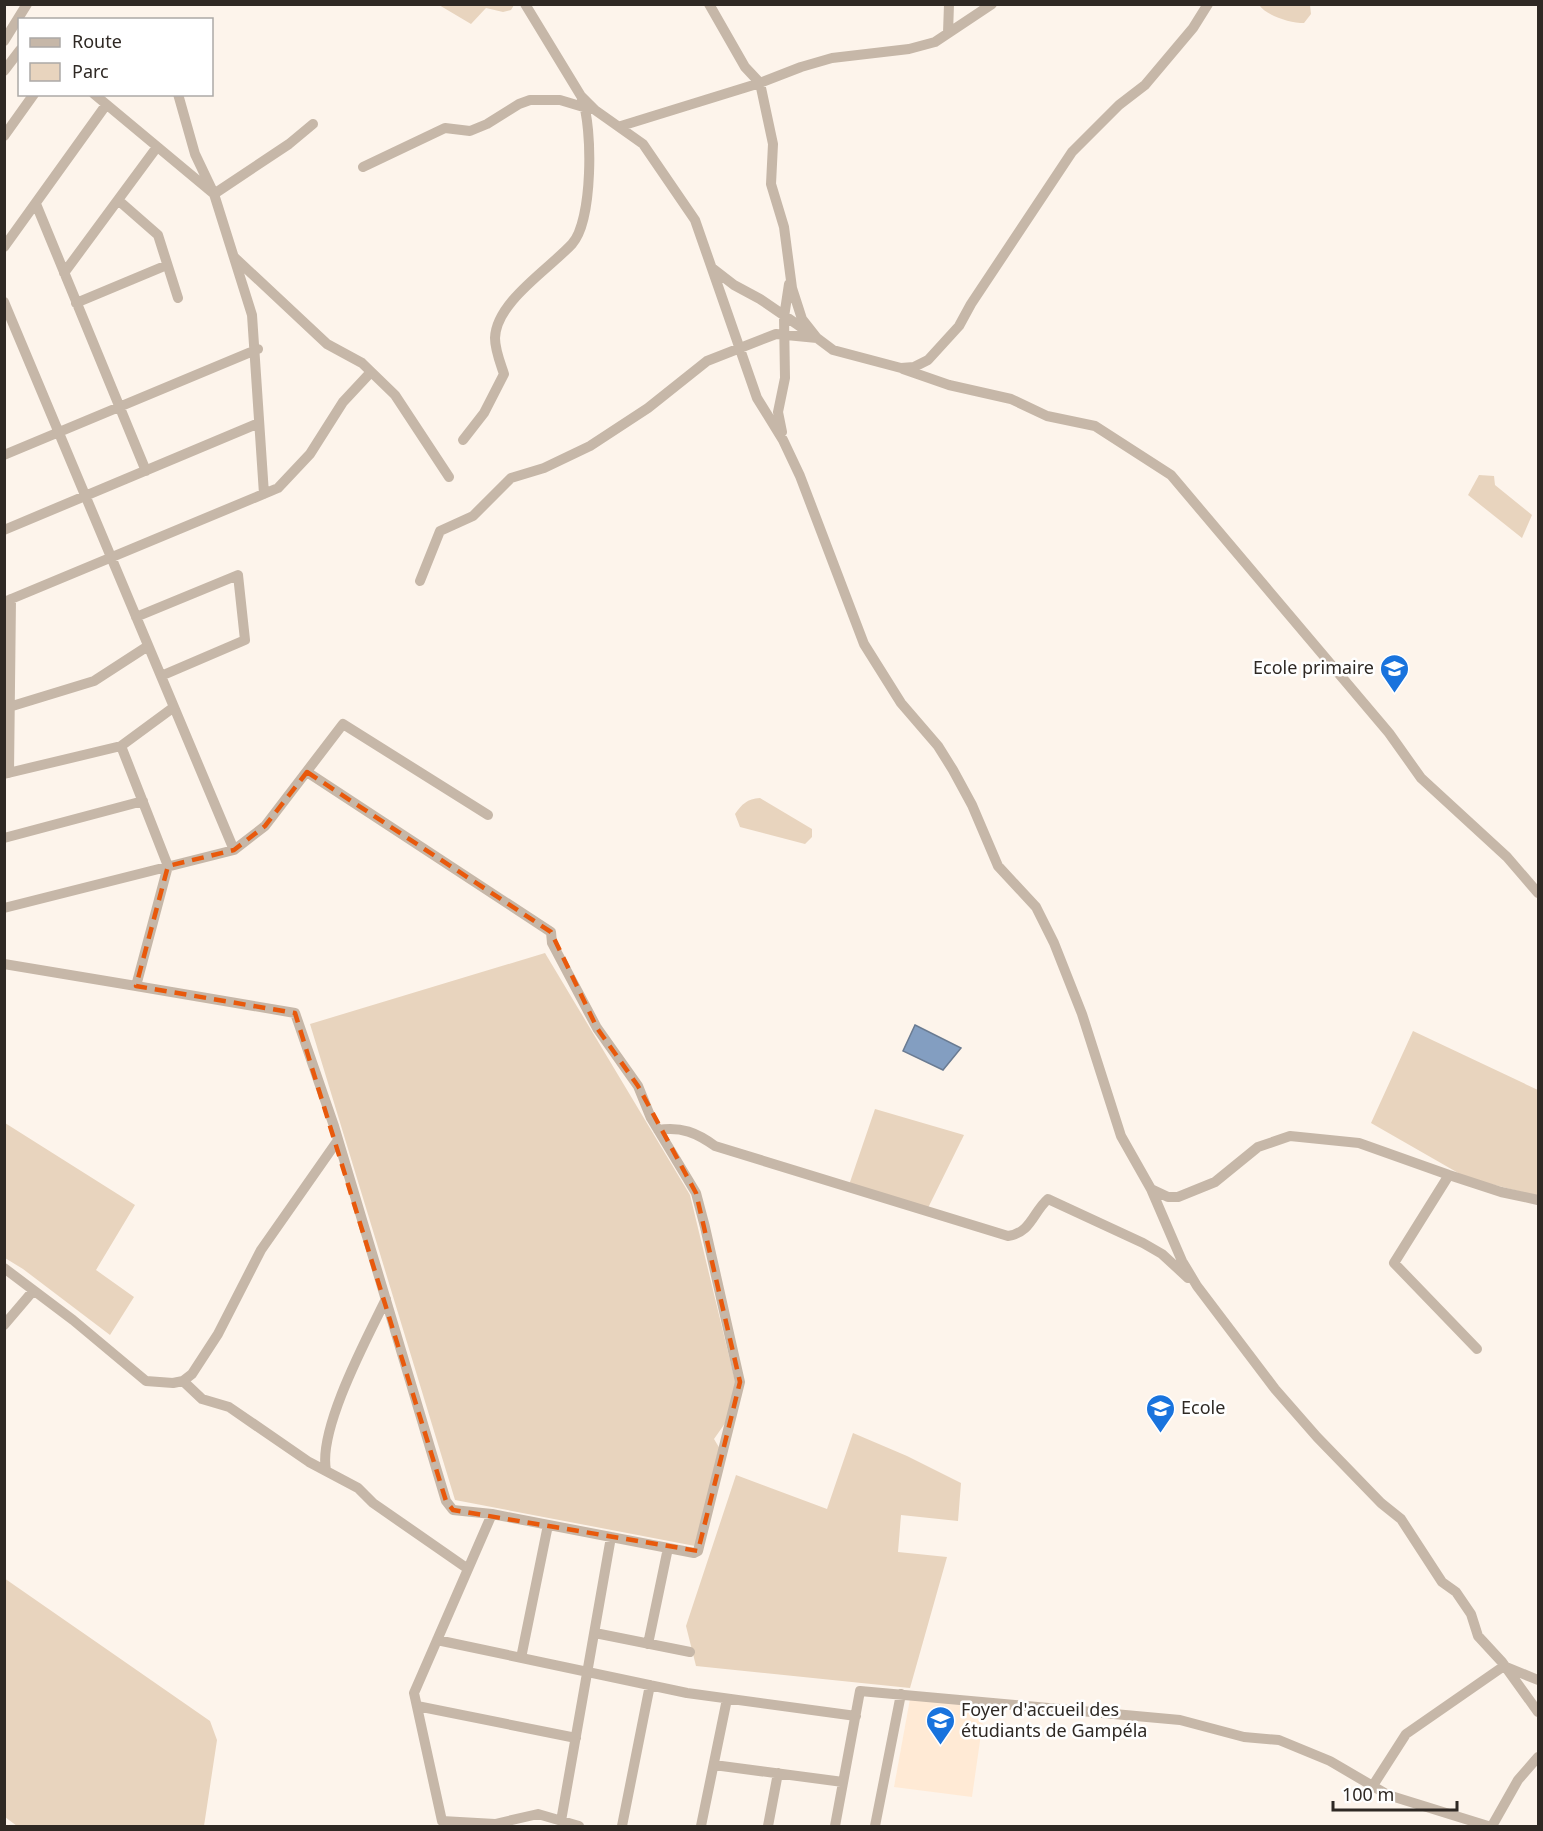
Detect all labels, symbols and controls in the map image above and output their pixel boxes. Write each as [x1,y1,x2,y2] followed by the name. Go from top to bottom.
[18,18,213,96] legend
[72,29,122,53] text: Route
[72,59,109,83] text: Parc
[1379,652,1411,694] school or university icon: Ecole primaire
[1253,655,1374,679] place label: Ecole primaire
[1144,1392,1176,1434] school or university icon: Ecole
[1181,1395,1225,1419] place label: Ecole
[961,1697,1147,1742] place label: Foyer d'accueil des étudiants de Gampéla
[924,1704,956,1746] school or university icon: Foyer d'accueil des étudiants de Gampéla
[1333,1774,1458,1812] scale bar
[1342,1782,1394,1806] text: 100 m

